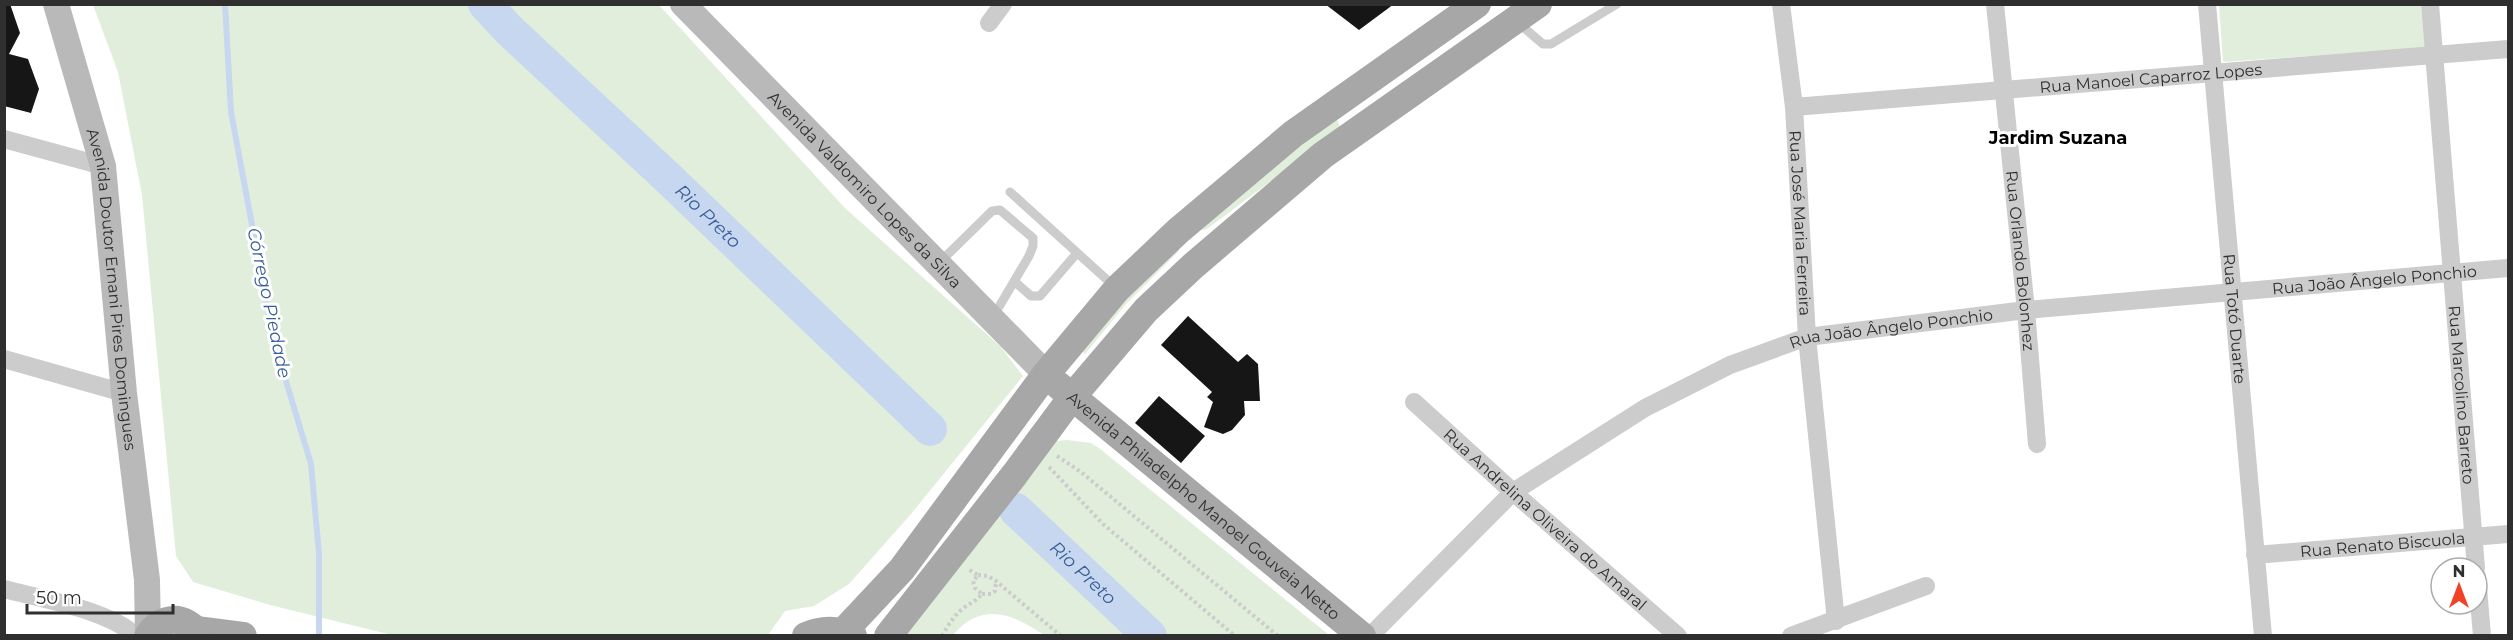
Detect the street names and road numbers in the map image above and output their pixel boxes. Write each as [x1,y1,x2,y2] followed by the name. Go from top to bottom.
[2039,59,2263,97] street label: Rua Manoel Caparroz Lopes
[764,87,966,292] street label: Avenida Valdomiro Lopes da Silva
[83,126,140,452] street label: Avenida Doutor Ernani Pires Domingues
[1786,130,1815,316] street label: Rua José Maria Ferreira
[2002,170,2039,352] street label: Rua Orlando Bolonhez
[2220,253,2250,385] street label: Rua Totó Duarte
[2271,261,2478,298] street label: Rua João Ângelo Ponchio
[2445,304,2479,485] street label: Rua Marcolino Barreto
[1787,305,1994,352] street label: Rua João Ângelo Ponchio
[1063,387,1344,624] street label: Avenida Philadelpho Manoel Gouveia Netto
[1440,424,1651,614] street label: Rua Andrelina Oliveira do Amaral
[2299,528,2466,561] street label: Rua Renato Biscuola

